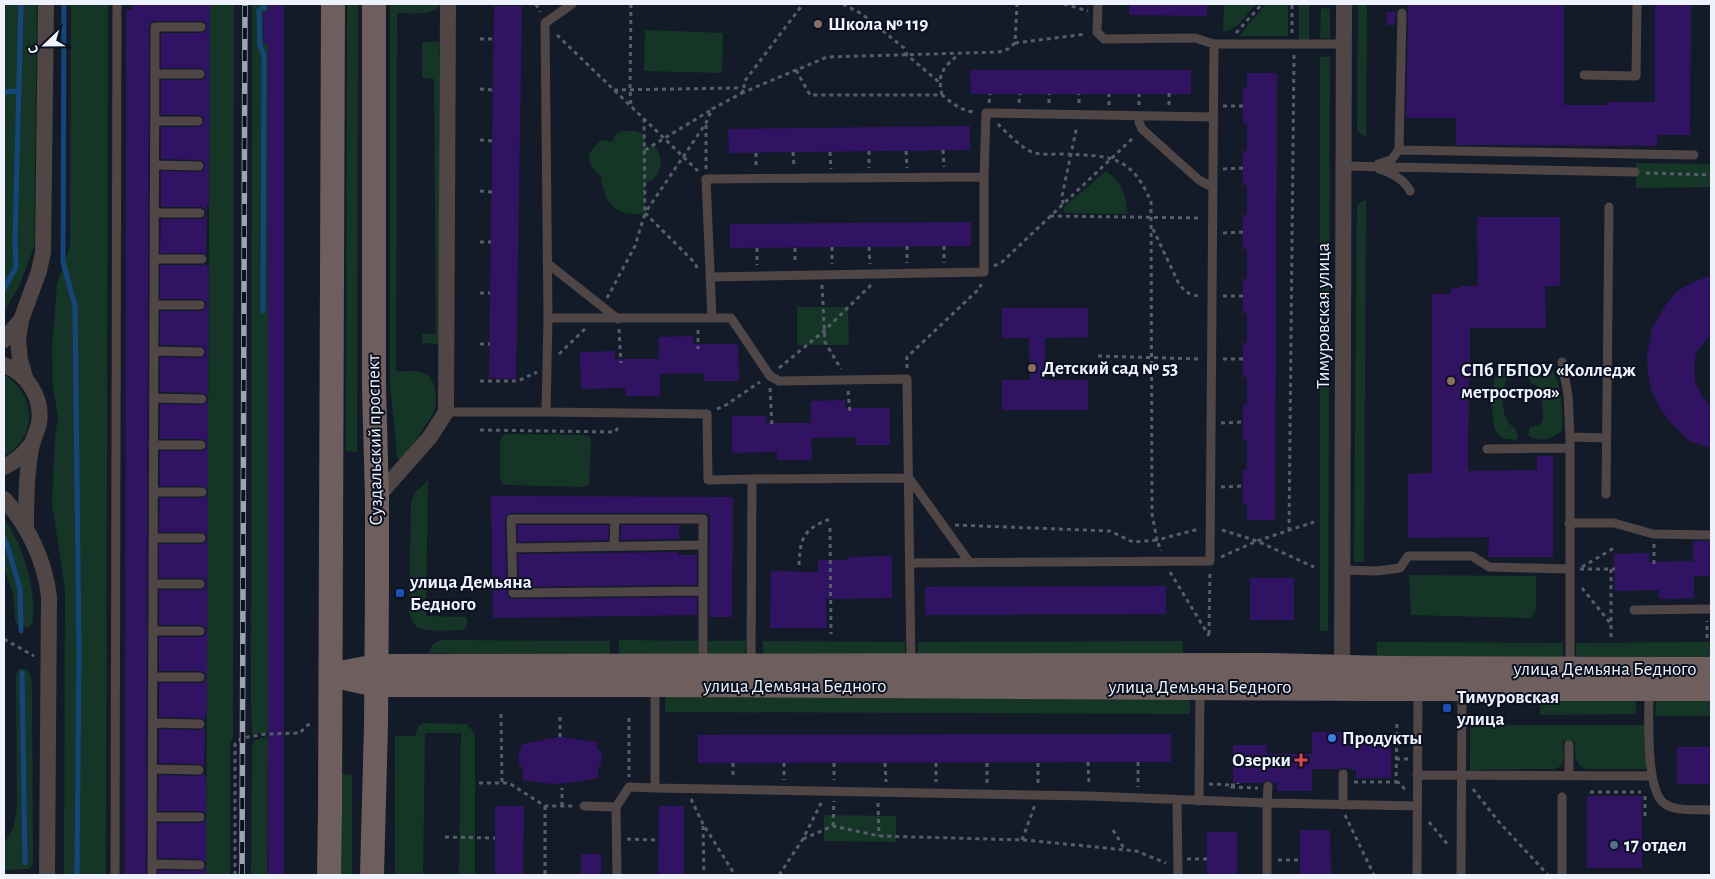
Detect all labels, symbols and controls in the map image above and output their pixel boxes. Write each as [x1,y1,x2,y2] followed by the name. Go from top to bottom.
[828,15,928,34] place label: Школа № 119
[812,18,824,30] marker: Школа № 119
[20,20,70,70] north arrow
[26,43,42,56] text: С
[1314,243,1333,389] street label: Тимуровская улица
[364,354,386,526] street label: Суздальский проспект
[1042,359,1178,378] place label: Детский сад № 53
[1461,361,1636,402] place label: СПб ГБПОУ «Колледж метростроя»
[1026,362,1038,374] marker: Детский сад № 53
[1445,375,1457,387] marker: СПб ГБПОУ «Колледж метростроя»
[409,573,532,614] place label: улица Демьяна Бедного
[394,587,406,599] marker: улица Демьяна Бедного
[1513,660,1696,679] street label: улица Демьяна Бедного
[703,677,886,696] street label: улица Демьяна Бедного
[1108,678,1291,697] street label: улица Демьяна Бедного
[1456,688,1559,729] place label: Тимуровская улица
[1441,702,1453,714] marker: Тимуровская улица
[1342,729,1422,748] place label: Продукты
[1326,732,1338,744] marker: Продукты
[1232,751,1291,770] place label: Озерки
[1295,754,1307,766] marker: Озерки
[1624,836,1687,855] place label: 17 отдел
[1608,839,1620,851] marker: 17 отдел

